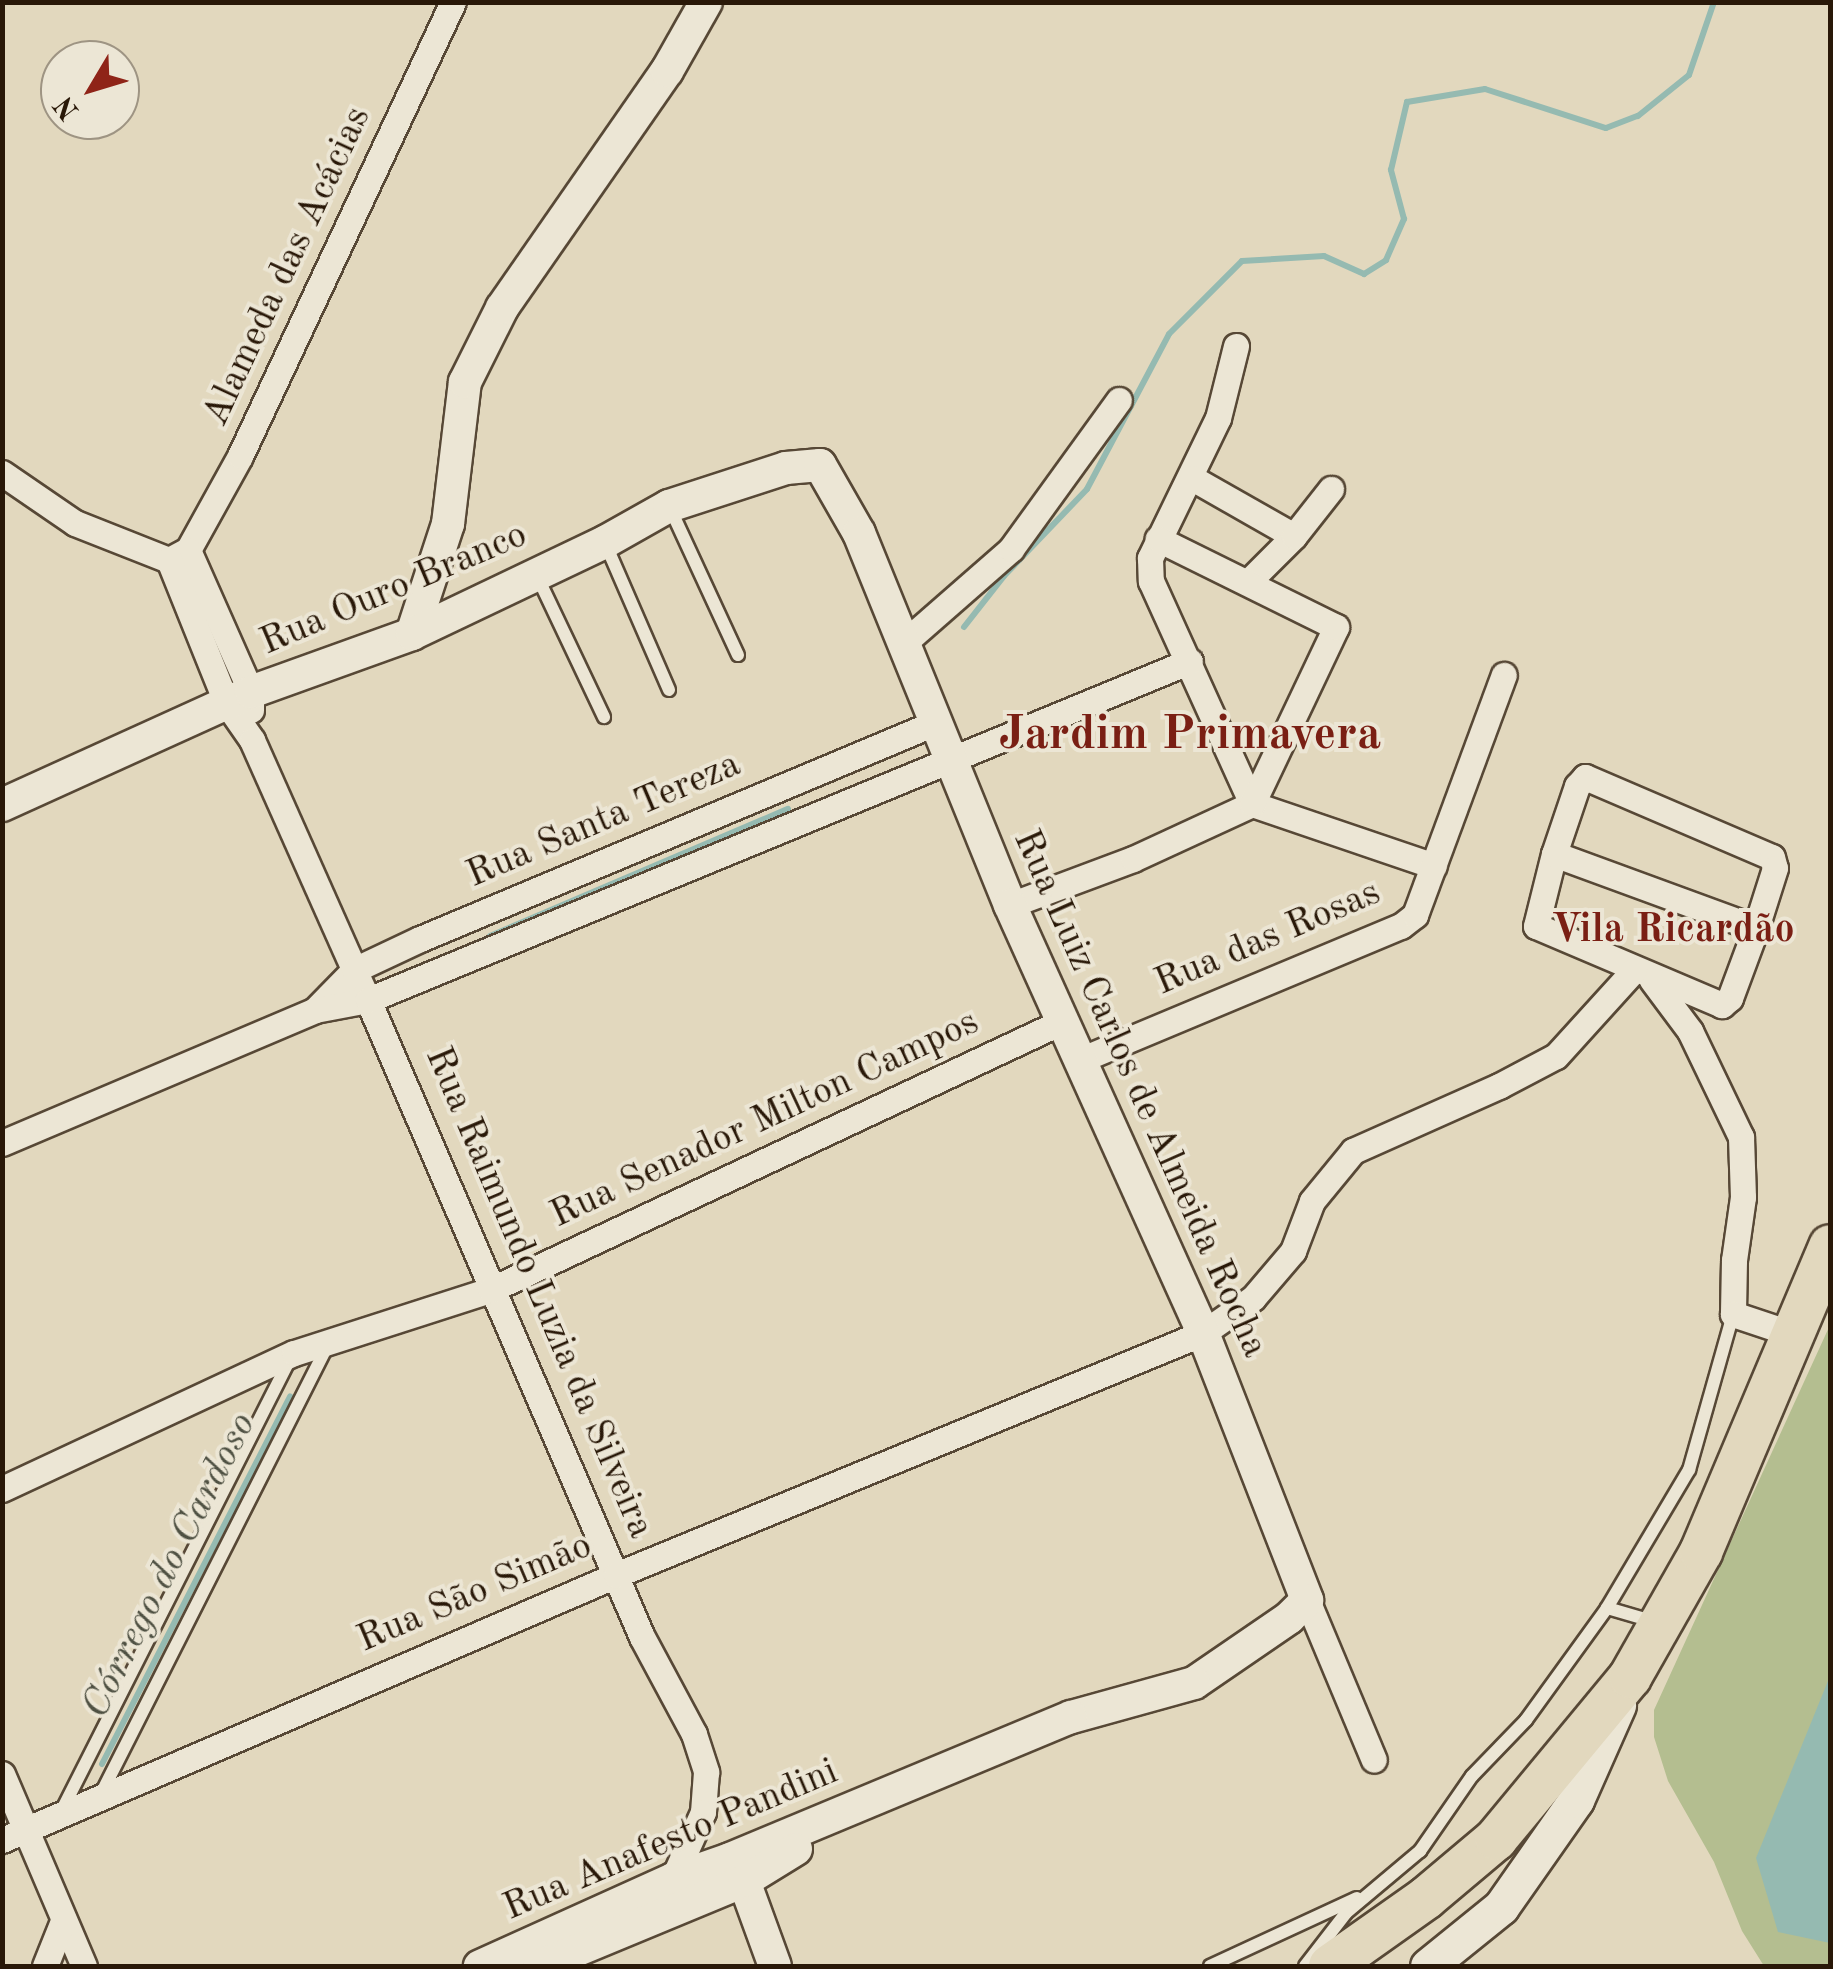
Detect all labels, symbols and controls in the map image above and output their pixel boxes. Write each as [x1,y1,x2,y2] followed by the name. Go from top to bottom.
[40,40,140,140] north arrow
[50,90,86,124] text: N
[194,100,382,434] street label: Alameda das Acácias
[254,513,534,667] street label: Rua Ouro Branco
[999,707,1381,765] district label: Jardim Primavera
[460,743,748,899] street label: Rua Santa Tereza
[1002,823,1276,1365] street label: Rua Luiz Carlos de Almeida Rocha
[1148,871,1388,1007] street label: Rua das Rosas
[1551,907,1795,955] district label: Vila Ricardão
[544,1001,986,1239] street label: Rua Senador Milton Campos
[414,1040,662,1546] street label: Rua Raimundo Luzia da Silveira
[72,1405,268,1727] water label: Córrego do Cardoso
[351,1524,599,1664] street label: Rua São Simão
[497,1750,845,1932] street label: Rua Anafesto Pandini

